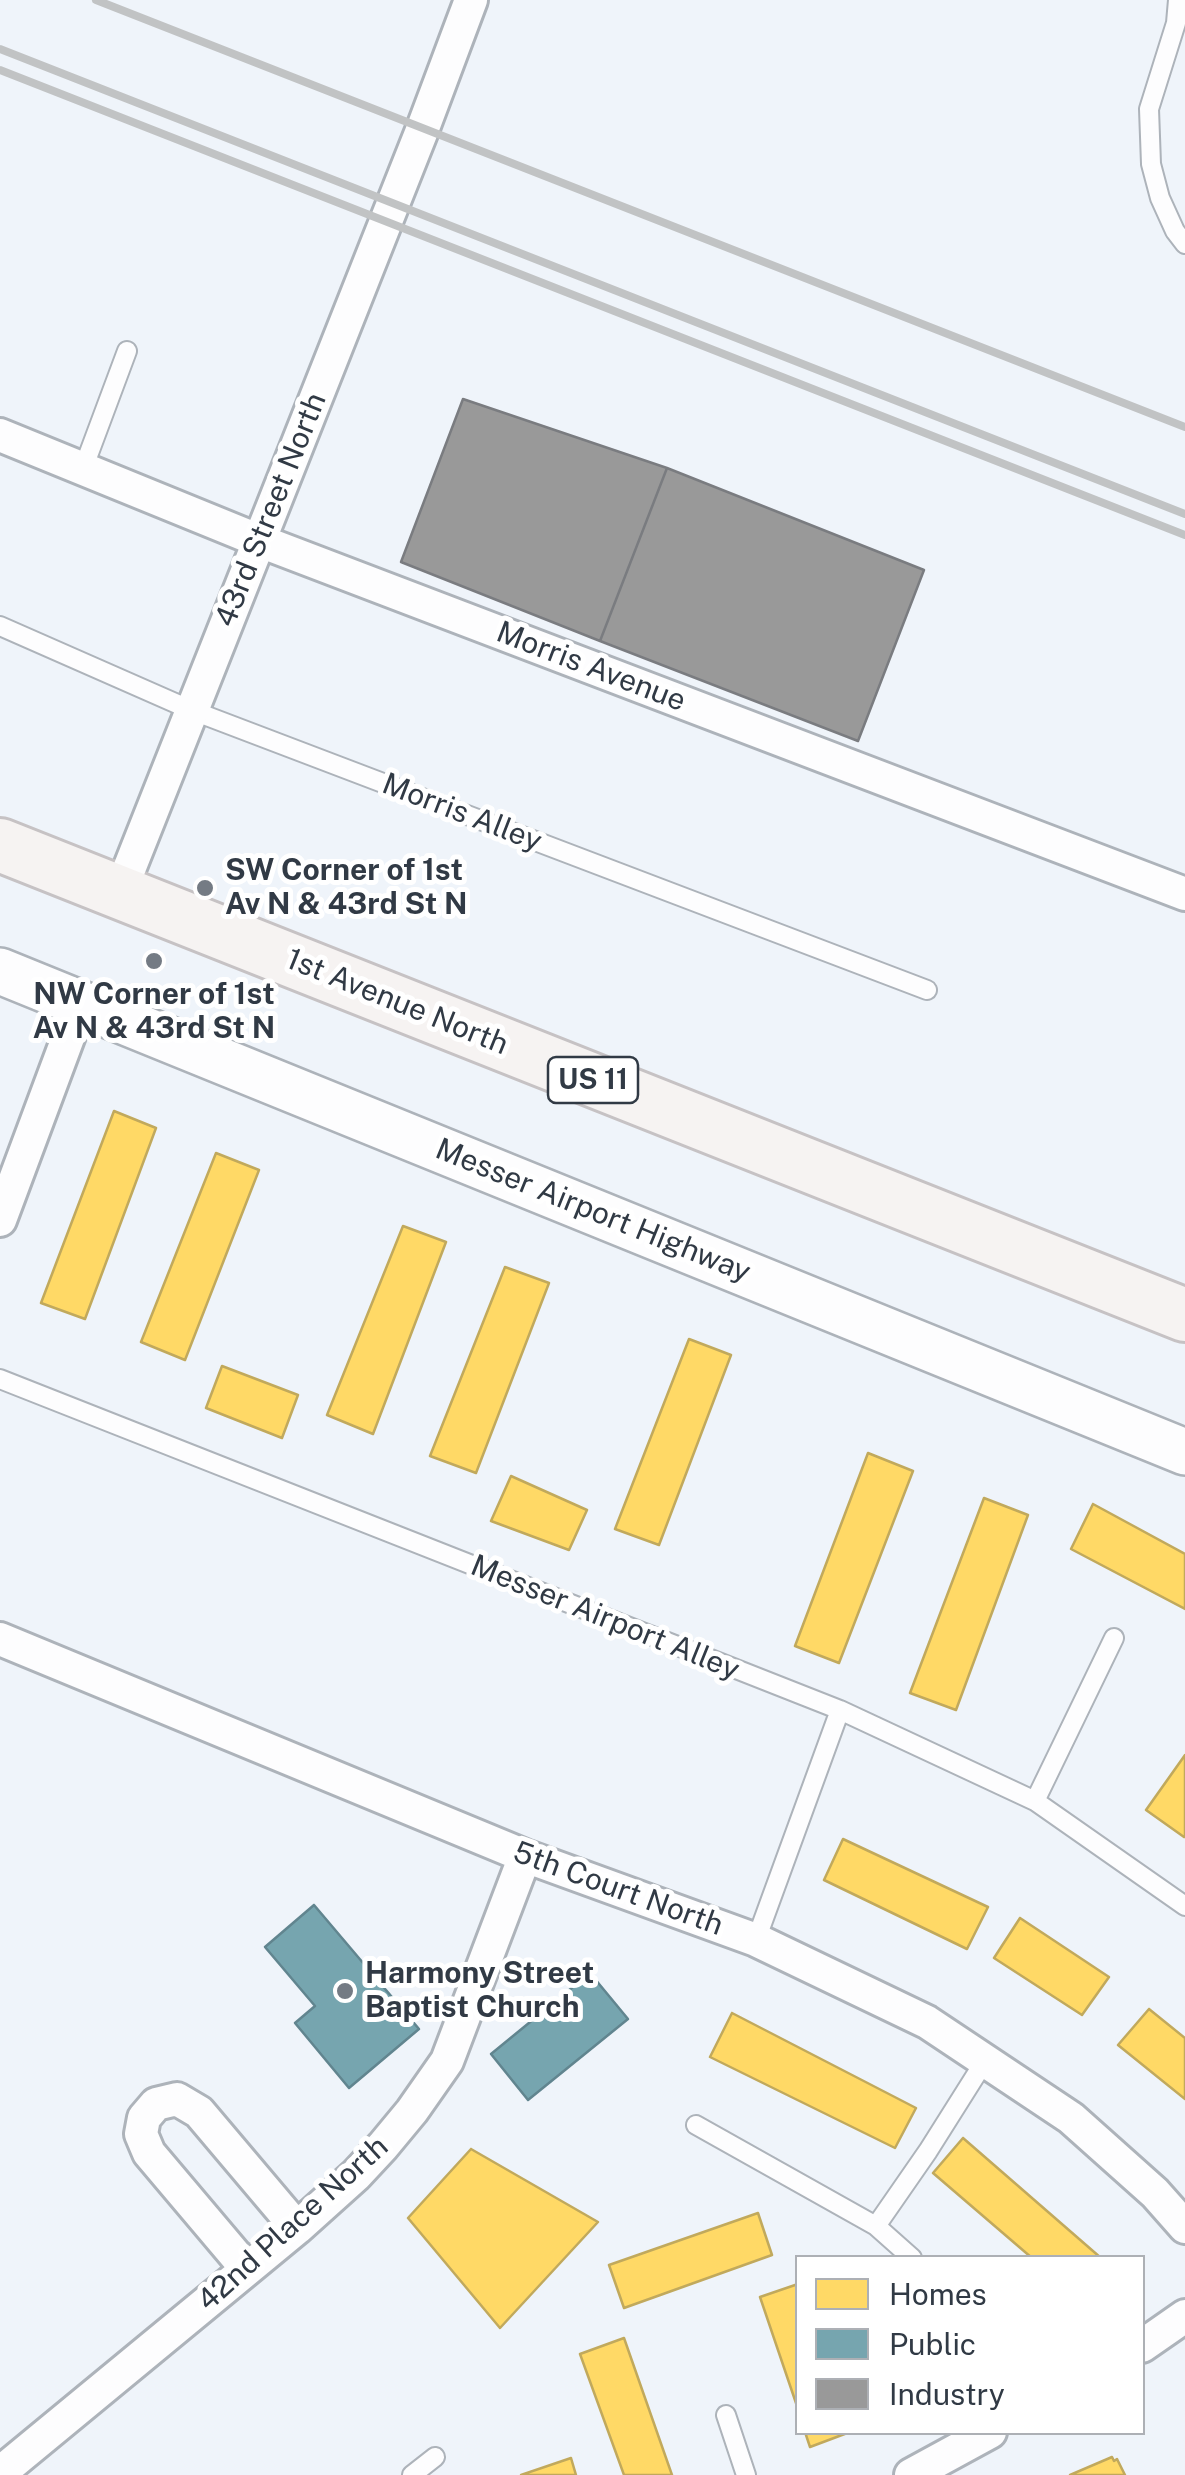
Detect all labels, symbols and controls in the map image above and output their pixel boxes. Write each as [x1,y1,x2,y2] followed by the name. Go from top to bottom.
[208,388,334,632] street label: 43rd Street North
[491,614,691,720] street label: Morris Avenue
[377,766,547,860] street label: Morris Alley
[225,853,468,924] place label: SW Corner of 1st Av N & 43rd St N
[194,877,216,899] marker: SW Corner of 1st Av N & 43rd St N
[281,941,513,1063] street label: 1st Avenue North
[143,950,165,972] marker: NW Corner of 1st Av N & 43rd St N
[33,977,275,1048] place label: NW Corner of 1st Av N & 43rd St N
[548,1057,638,1103] road number: US 11
[430,1131,756,1291] street label: Messer Airport Highway
[465,1548,745,1688] street label: Messer Airport Alley
[508,1834,728,1944] street label: 5th Court North
[365,1956,594,2026] place label: Harmony Street Baptist Church
[334,1980,356,2002] marker: Harmony Street Baptist Church
[190,2129,396,2319] street label: 42nd Place North
[795,2255,1145,2435] legend
[889,2276,987,2312] text: Homes
[889,2326,976,2362] text: Public
[889,2376,1005,2412] text: Industry

